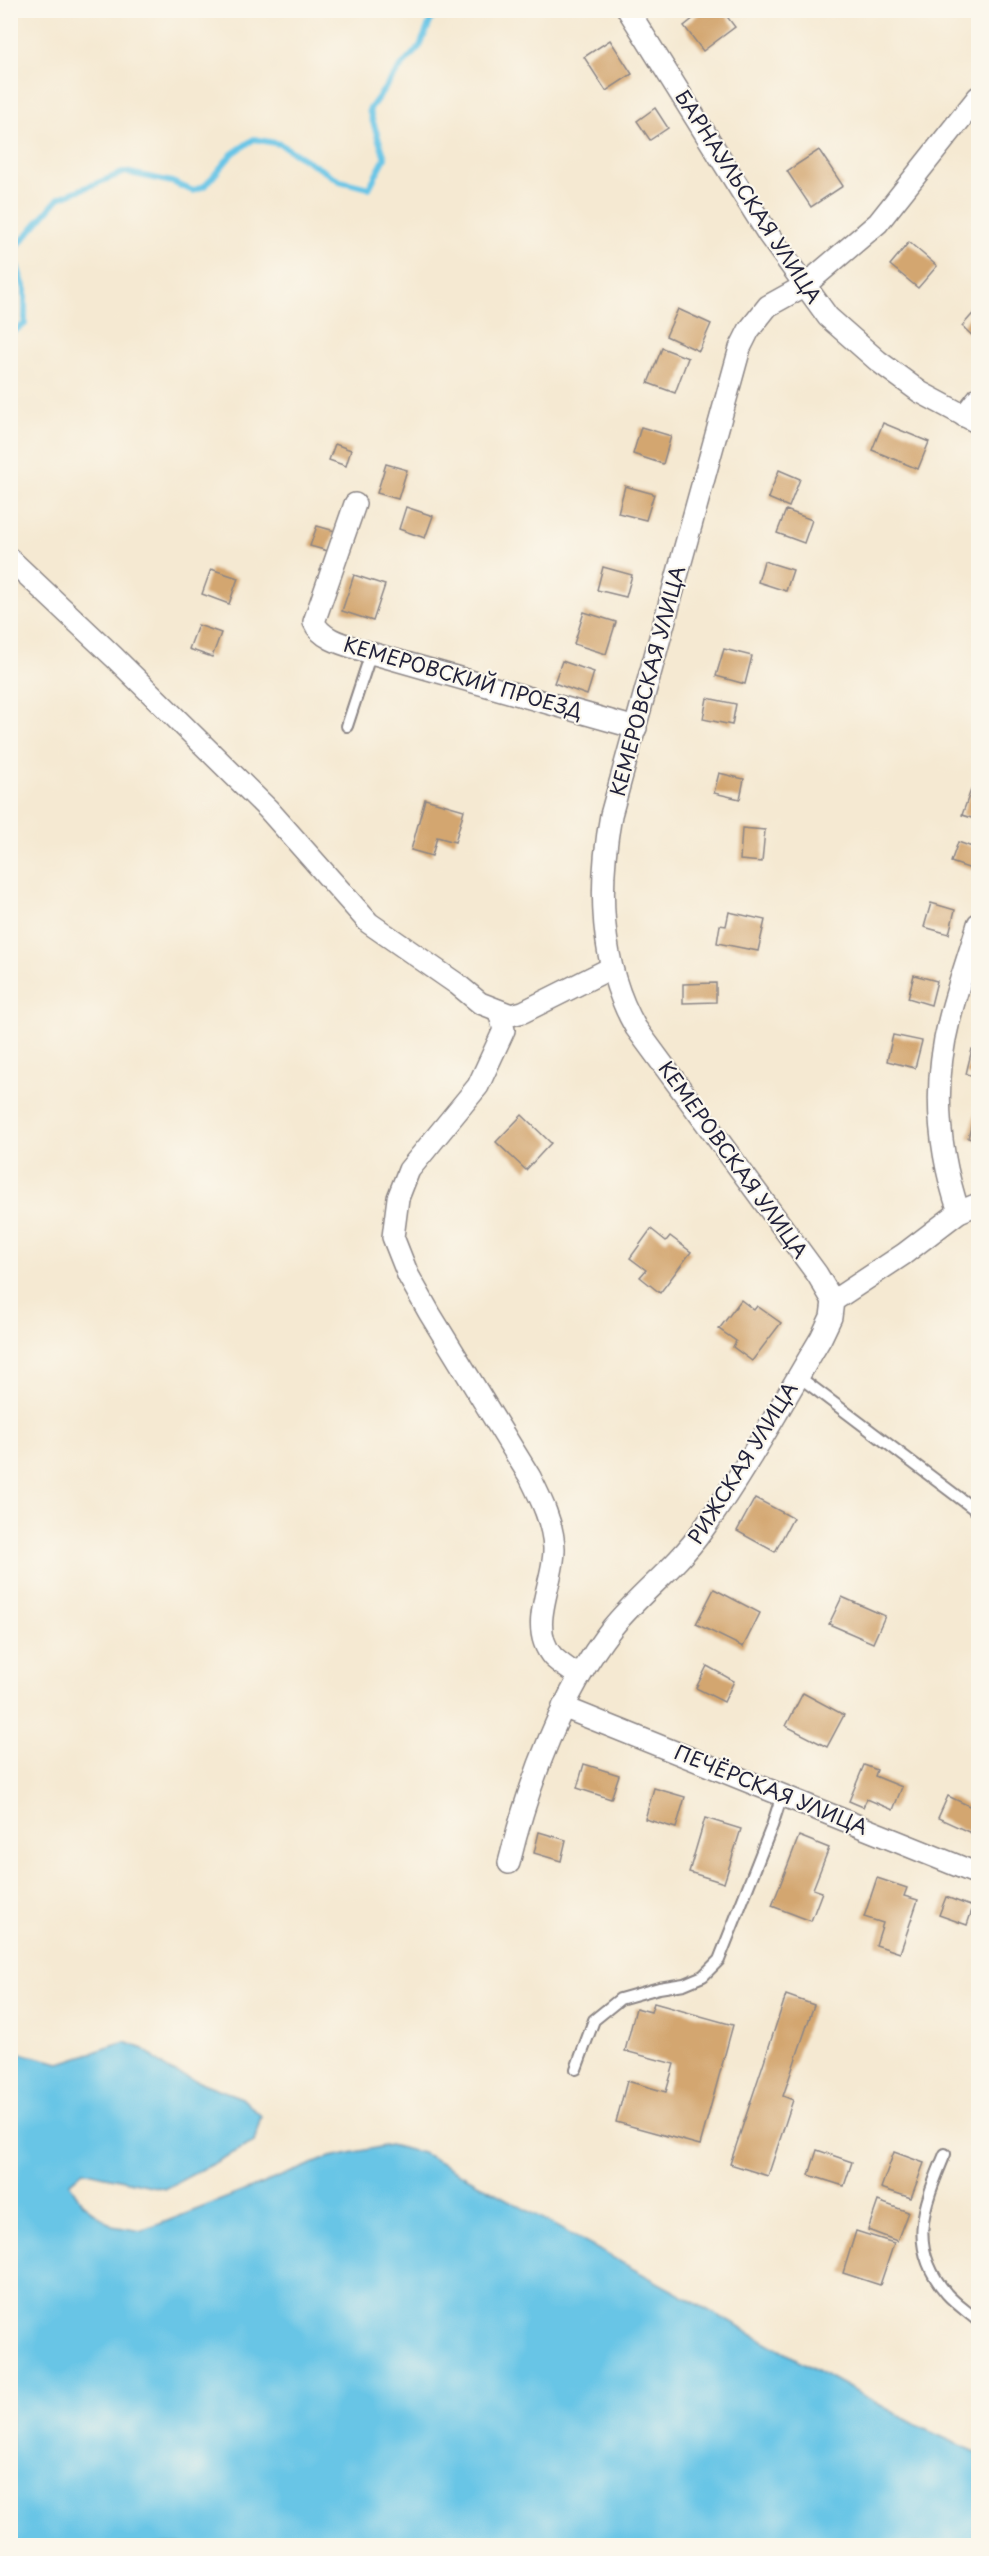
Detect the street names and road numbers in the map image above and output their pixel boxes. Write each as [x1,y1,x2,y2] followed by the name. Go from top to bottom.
[668,84,829,309] street label: БАРНАУЛЬСКАЯ УЛИЦА
[602,562,692,799] street label: КЕМЕРОВСКАЯ УЛИЦА
[340,629,586,725] street label: КЕМЕРОВСКИЙ ПРОЕЗД
[652,1055,816,1264] street label: КЕМЕРОВСКАЯ УЛИЦА
[680,1376,804,1549] street label: РИЖСКАЯ УЛИЦА
[670,1737,873,1842] street label: ПЕЧЁРСКАЯ УЛИЦА

